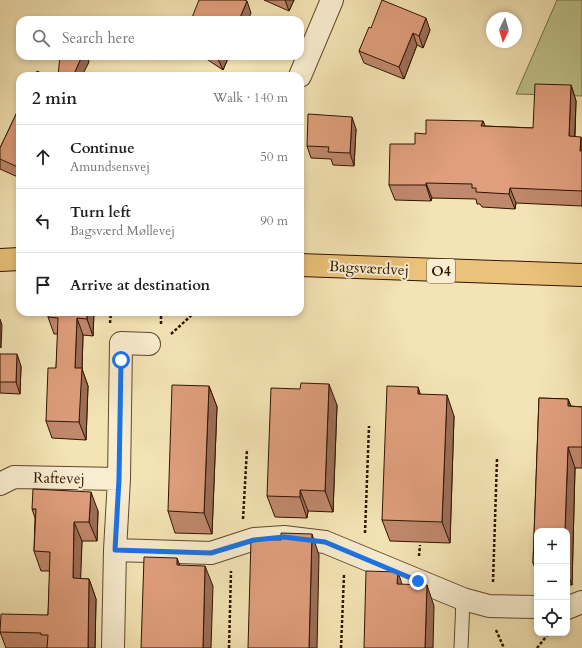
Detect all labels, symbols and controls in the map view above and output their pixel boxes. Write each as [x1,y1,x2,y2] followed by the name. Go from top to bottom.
[486,12,522,48] north arrow
[16,16,304,60] search box
[30,27,52,49] icon: search
[62,28,135,48] text: Search here
[32,87,77,110] text: 2 min
[213,89,288,107] text: Walk · 140 m
[70,138,135,158] text: Continue
[32,146,54,168] icon: ahead
[260,148,288,166] text: 50 m
[70,158,150,176] text: Amundsensvej
[70,202,131,222] text: Turn left
[32,210,54,232] icon: left
[260,212,288,230] text: 90 m
[70,222,175,240] text: Bagsværd Møllevej
[329,256,409,280] street label: Bagsværdvej
[427,259,455,283] road number: O4
[32,274,54,296] icon: arrive
[70,275,210,295] text: Arrive at destination
[112,351,130,369] route start
[33,468,85,488] street label: Raftevej
[534,528,570,636] map controls
[534,528,570,564] button: +
[534,564,570,600] button: −
[409,572,427,590] route end
[534,600,570,636] button: locate

